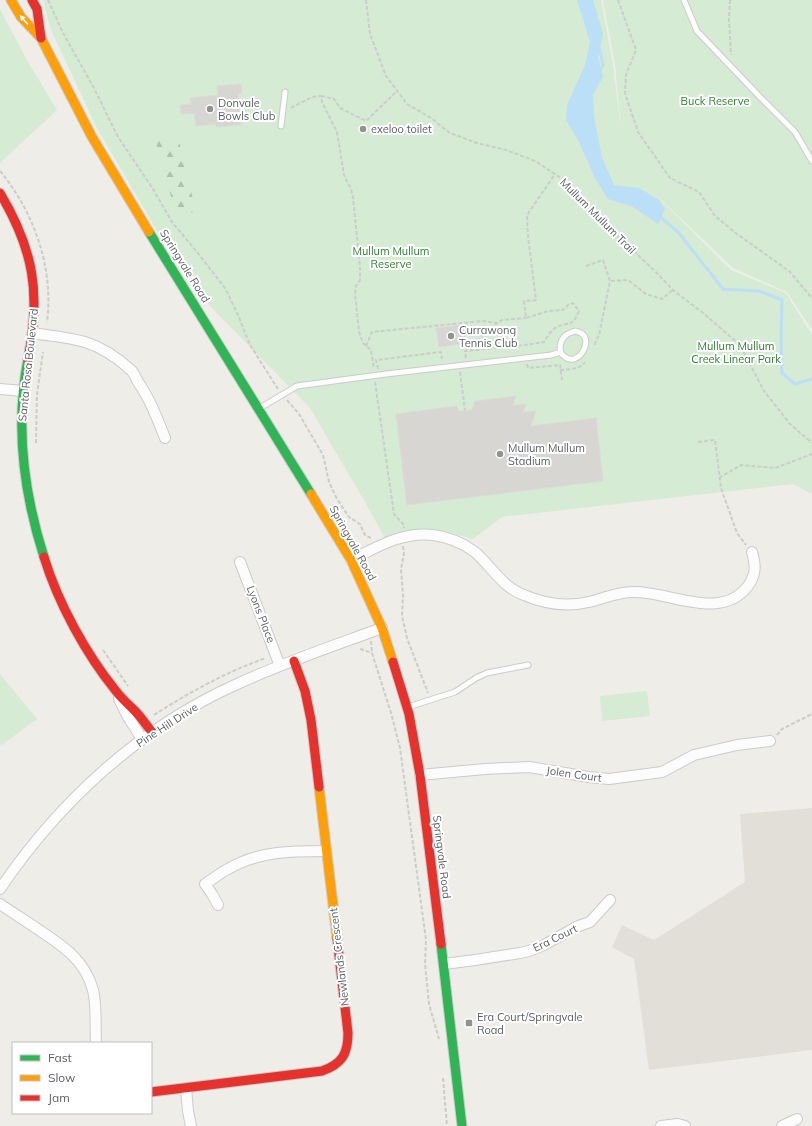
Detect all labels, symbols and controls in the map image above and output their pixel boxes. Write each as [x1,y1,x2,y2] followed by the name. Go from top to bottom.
[20,15,29,26] one-way arrow
[681,94,749,108] park label: Buck Reserve
[218,96,276,123] place label: Donvale Bowls Club
[205,104,215,114] marker: Donvale Bowls Club
[371,122,432,136] place label: exeloo toilet
[358,124,368,134] marker: exeloo toilet
[557,175,639,257] street label: Mullum Mullum Trail
[157,227,213,305] street label: Springvale Road
[353,244,429,271] park label: Mullum Mullum Reserve
[15,308,41,422] street label: Santa Rosa Boulevard
[459,323,518,350] place label: Currawong Tennis Club
[446,331,456,341] marker: Currawong Tennis Club
[691,339,781,366] park label: Mullum Mullum Creek Linear Park
[508,441,585,468] place label: Mullum Mullum Stadium
[495,449,505,459] marker: Mullum Mullum Stadium
[327,503,379,583] street label: Springvale Road
[244,583,278,645] street label: Lyons Place
[133,700,201,750] street label: Pine Hill Drive
[545,763,603,785] street label: Jolen Court
[430,814,454,900] street label: Springvale Road
[326,907,352,1007] street label: Newlands Crescent
[530,921,580,955] street label: Era Court
[477,1010,583,1037] place label: Era Court/Springvale Road
[464,1018,474,1028] marker: Era Court/Springvale Road
[12,1042,152,1114] legend
[48,1050,72,1065] text: Fast
[48,1070,76,1085] text: Slow
[48,1090,70,1105] text: Jam

